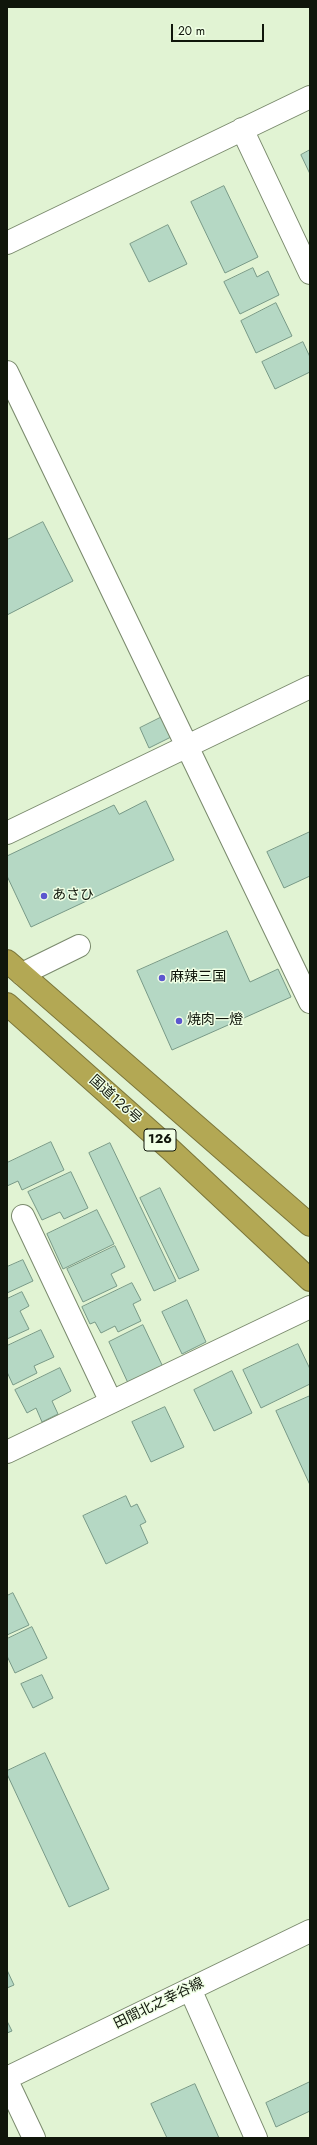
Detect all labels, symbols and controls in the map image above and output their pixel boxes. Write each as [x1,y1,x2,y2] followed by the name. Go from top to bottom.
[173,16,266,42] scale bar
[178,22,205,40] text: 20 m
[52,888,94,904] place label: あさひ
[39,891,49,901] marker: あさひ
[170,970,226,986] place label: 麻辣三国
[157,973,167,983] marker: 麻辣三国
[187,1013,243,1029] place label: 焼肉一燈
[174,1016,184,1026] marker: 焼肉一燈
[85,1072,145,1128] street label: 国道126号
[144,1129,176,1151] road number: 126
[111,1975,207,2033] street label: 田間北之幸谷線

